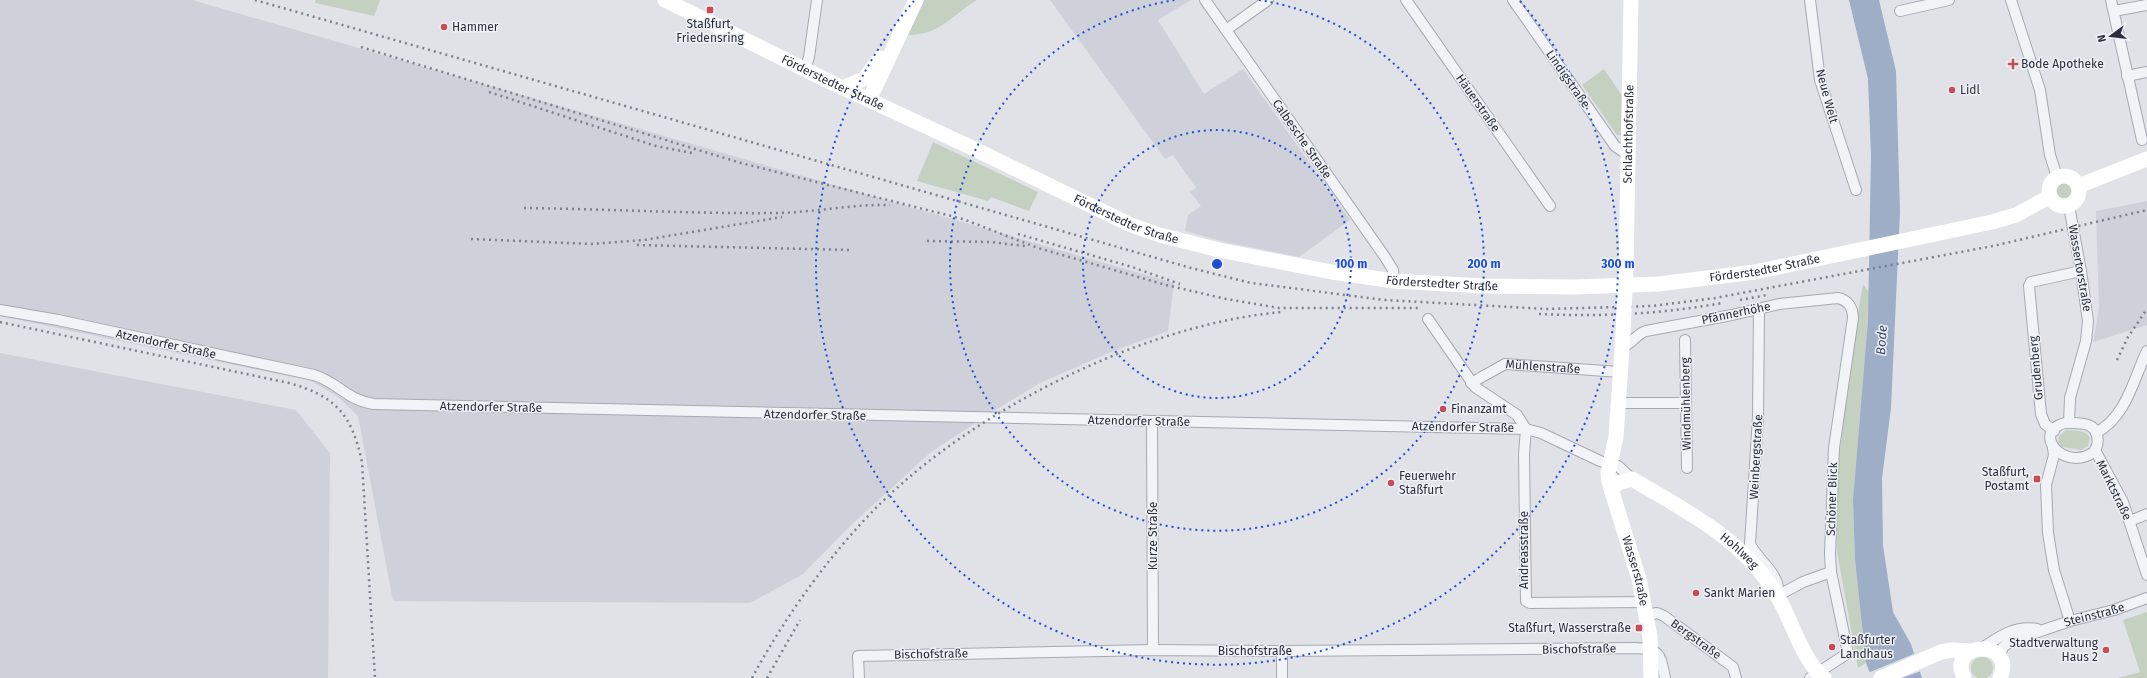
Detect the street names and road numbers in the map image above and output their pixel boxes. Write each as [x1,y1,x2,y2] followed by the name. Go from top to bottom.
[1543,47,1593,111] street label: Lindigstraße
[779,52,886,113] street label: Förderstedter Straße
[1813,67,1841,125] street label: Neue Welt
[1453,72,1503,134] street label: Häuerstraße
[1621,84,1636,184] street label: Schlachthofstraße
[1269,97,1335,181] street label: Calbesche Straße
[1072,191,1180,246] street label: Förderstedter Straße
[2065,223,2095,313] street label: Wassertorstraße
[1709,251,1821,285] street label: Förderstedter Straße
[1385,273,1498,293] street label: Förderstedter Straße
[1700,299,1772,327] street label: Pfännerhöhe
[115,327,217,361] street label: Atzendorfer Straße
[2026,335,2046,401] street label: Grudenberg
[1505,357,1581,376] street label: Mühlenstraße
[1678,357,1694,451] street label: Windmühlenberg
[440,399,542,415] street label: Atzendorfer Straße
[764,407,866,423] street label: Atzendorfer Straße
[1088,413,1190,429] street label: Atzendorfer Straße
[1747,414,1765,500] street label: Weinbergstraße
[1412,419,1514,435] street label: Atzendorfer Straße
[2093,458,2135,522] street label: Marktstraße
[1824,461,1840,536] street label: Schöner Blick
[1146,502,1160,570] street label: Kurze Straße
[1517,511,1531,589] street label: Andreasstraße
[1717,530,1762,572] street label: Hohlweg
[1619,534,1651,607] street label: Wasserstraße
[2062,600,2126,630] street label: Steinstraße
[1668,616,1724,662] street label: Bergstraße
[1542,641,1616,657] street label: Bischofstraße
[1218,644,1292,658] street label: Bischofstraße
[894,646,968,662] street label: Bischofstraße

